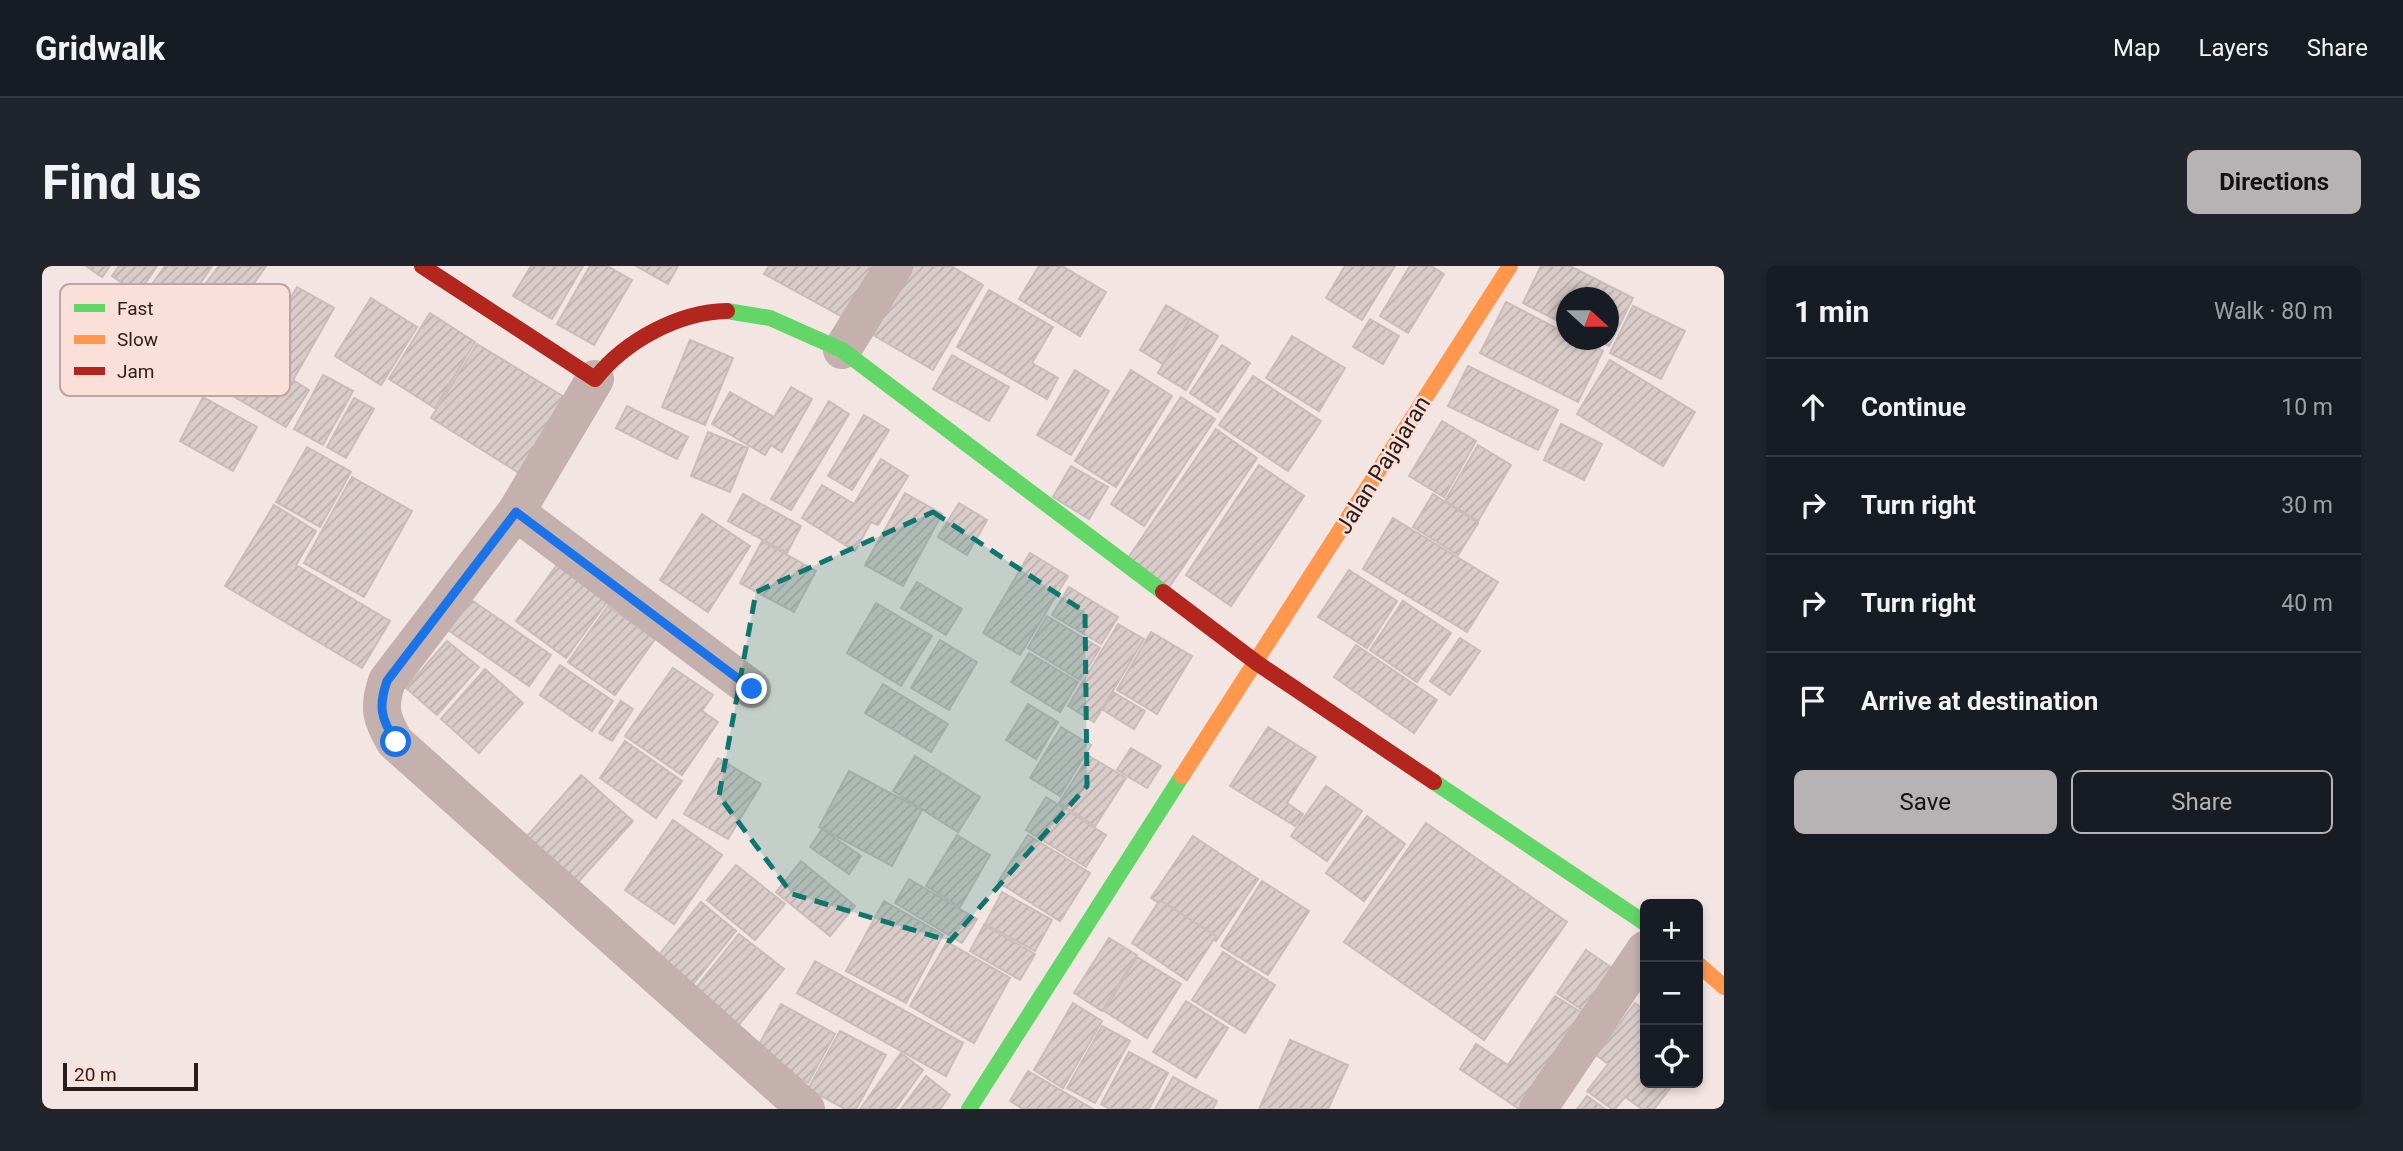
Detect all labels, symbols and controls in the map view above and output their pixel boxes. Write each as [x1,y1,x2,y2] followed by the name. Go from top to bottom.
[35,29,165,68] text: Gridwalk
[2113,34,2161,62] text: Map
[2199,34,2269,62] text: Layers
[2307,34,2368,62] text: Share
[2187,150,2361,214] button: Directions
[42,154,202,211] text: Find us
[60,284,290,396] legend
[1556,287,1619,350] north arrow
[1794,294,1869,329] text: 1 min
[117,297,154,320] text: Fast
[2214,298,2333,325] text: Walk · 80 m
[117,328,158,351] text: Slow
[117,360,154,383] text: Jam
[1794,388,1832,426] icon: ahead
[1330,391,1436,539] street label: Jalan Pajajaran
[1861,392,1966,422] text: Continue
[2281,394,2333,421] text: 10 m
[1794,486,1832,524] icon: right
[1861,490,1976,520] text: Turn right
[2281,492,2333,519] text: 30 m
[1794,584,1832,622] icon: right
[1861,588,1976,618] text: Turn right
[2281,590,2333,617] text: 40 m
[736,673,767,704] route end
[1794,682,1832,720] icon: arrive
[1861,686,2098,716] text: Arrive at destination
[380,726,411,757] route start
[1794,770,2057,834] button: Save
[2071,770,2333,834] button: Share
[1640,899,1703,1088] map controls
[1640,899,1703,962] button: +
[1640,962,1703,1025] button: −
[1640,1025,1703,1088] button: locate
[63,1060,198,1092] scale bar
[74,1063,117,1086] text: 20 m

